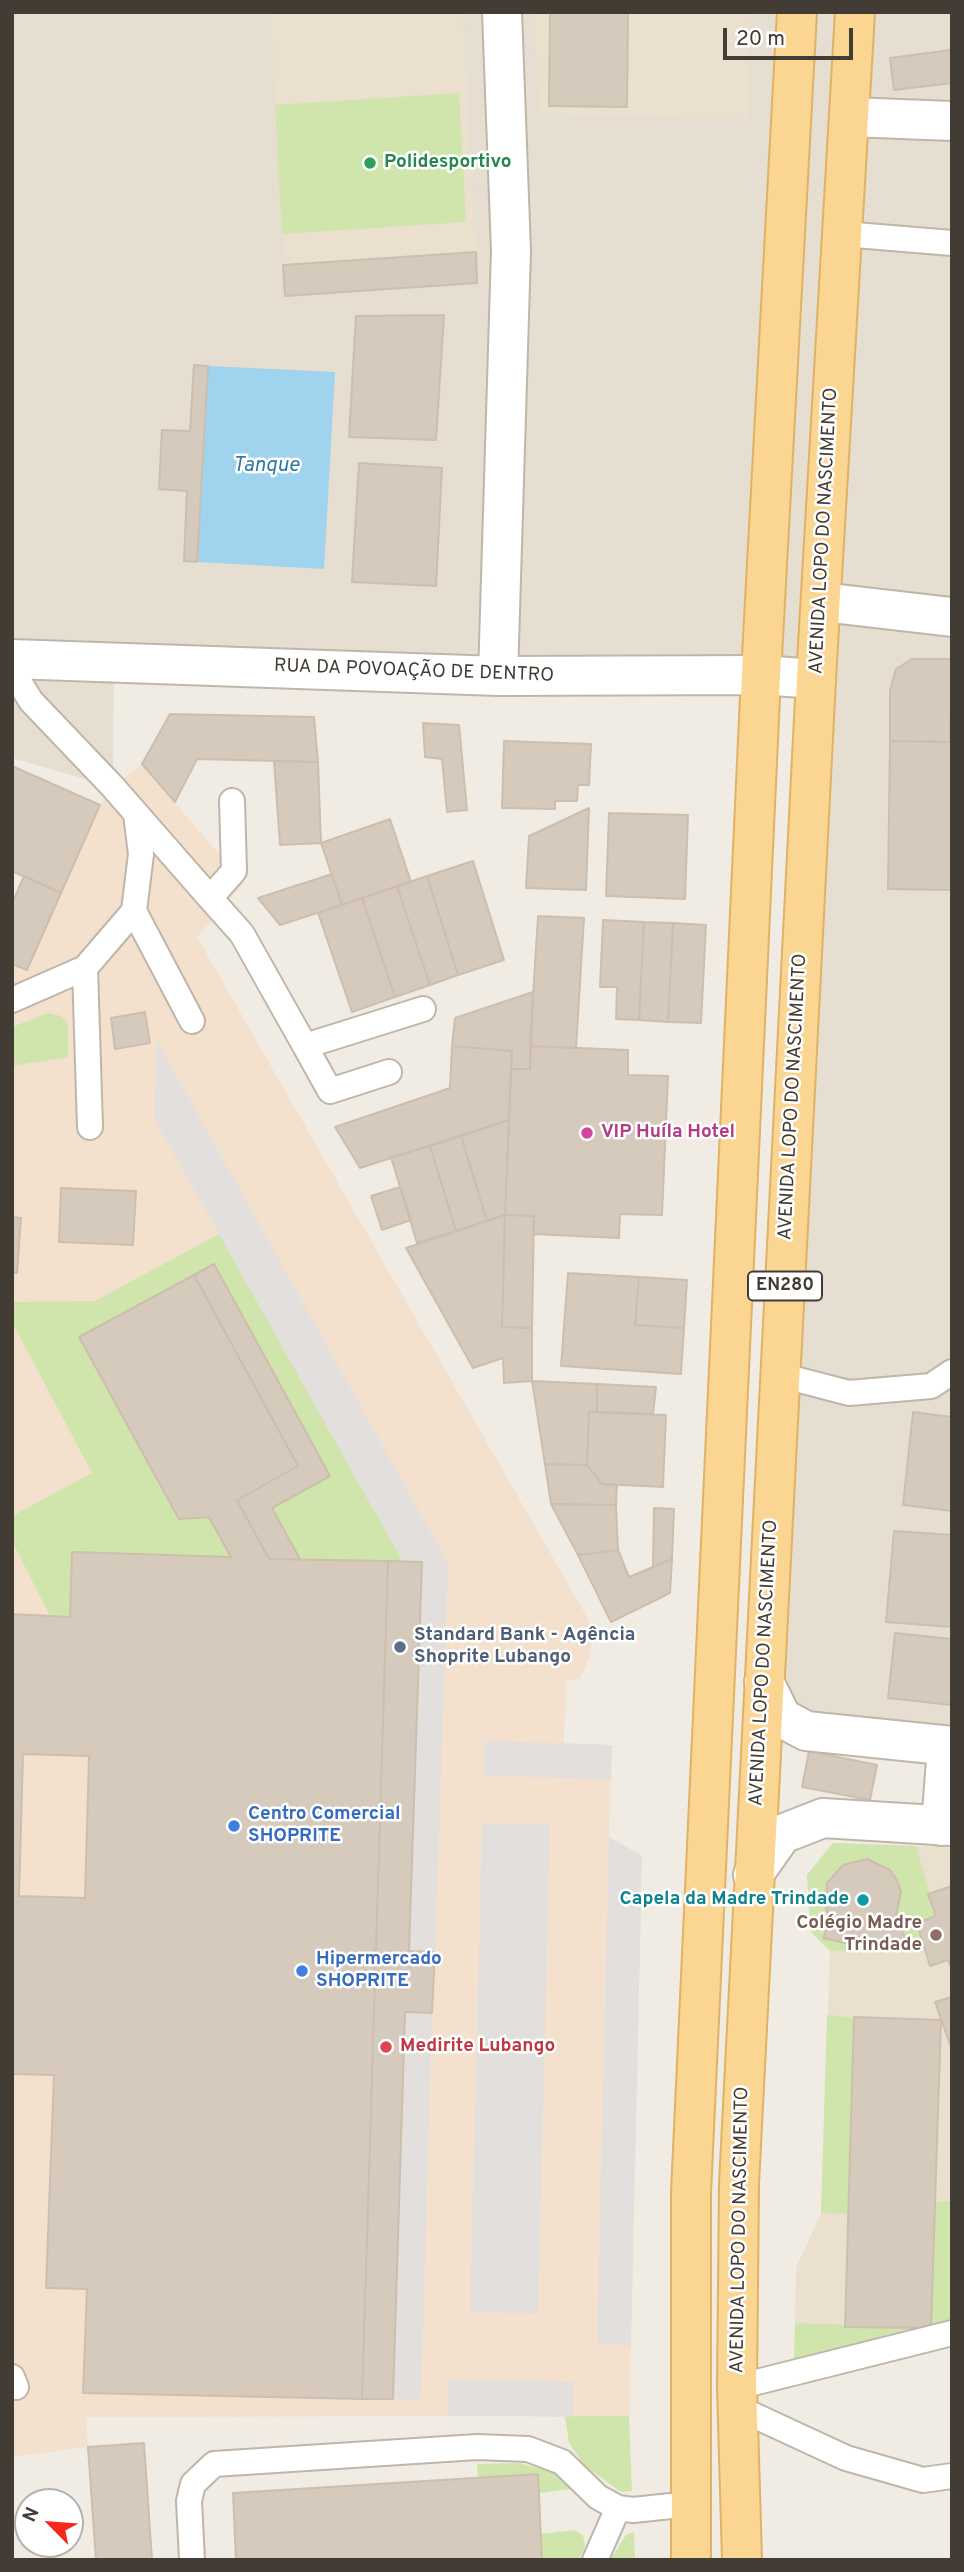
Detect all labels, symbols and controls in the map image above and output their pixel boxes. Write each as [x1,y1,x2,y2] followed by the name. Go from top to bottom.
[726,14,856,58] scale bar
[736,26,785,53] text: 20 m
[384,152,512,174] place label: Polidesportivo
[362,155,378,171] marker: Polidesportivo
[806,387,844,675] street label: AVENIDA LOPO DO NASCIMENTO
[233,454,299,480] water label: Tanque
[274,656,554,688] street label: RUA DA POVOAÇÃO DE DENTRO
[775,953,813,1241] street label: AVENIDA LOPO DO NASCIMENTO
[601,1122,735,1144] place label: VIP Huíla Hotel
[579,1125,595,1141] marker: VIP Huíla Hotel
[748,1272,822,1301] road number: EN280
[746,1519,784,1807] street label: AVENIDA LOPO DO NASCIMENTO
[414,1625,635,1669] place label: Standard Bank - Agência Shoprite Lubango
[392,1639,408,1655] marker: Standard Bank - Agência Shoprite Lubango
[248,1804,401,1848] place label: Centro Comercial SHOPRITE
[226,1818,242,1834] marker: Centro Comercial SHOPRITE
[620,1889,849,1911] place label: Capela da Madre Trindade
[855,1892,871,1908] marker: Capela da Madre Trindade
[796,1913,922,1957] place label: Colégio Madre Trindade
[928,1927,944,1943] marker: Colégio Madre Trindade
[316,1949,442,1993] place label: Hipermercado SHOPRITE
[294,1963,310,1979] marker: Hipermercado SHOPRITE
[400,2036,555,2058] place label: Medirite Lubango
[378,2039,394,2055] marker: Medirite Lubango
[727,2086,755,2374] street label: AVENIDA LOPO DO NASCIMENTO
[14,2488,84,2558] north arrow
[18,2504,46,2526] text: N

